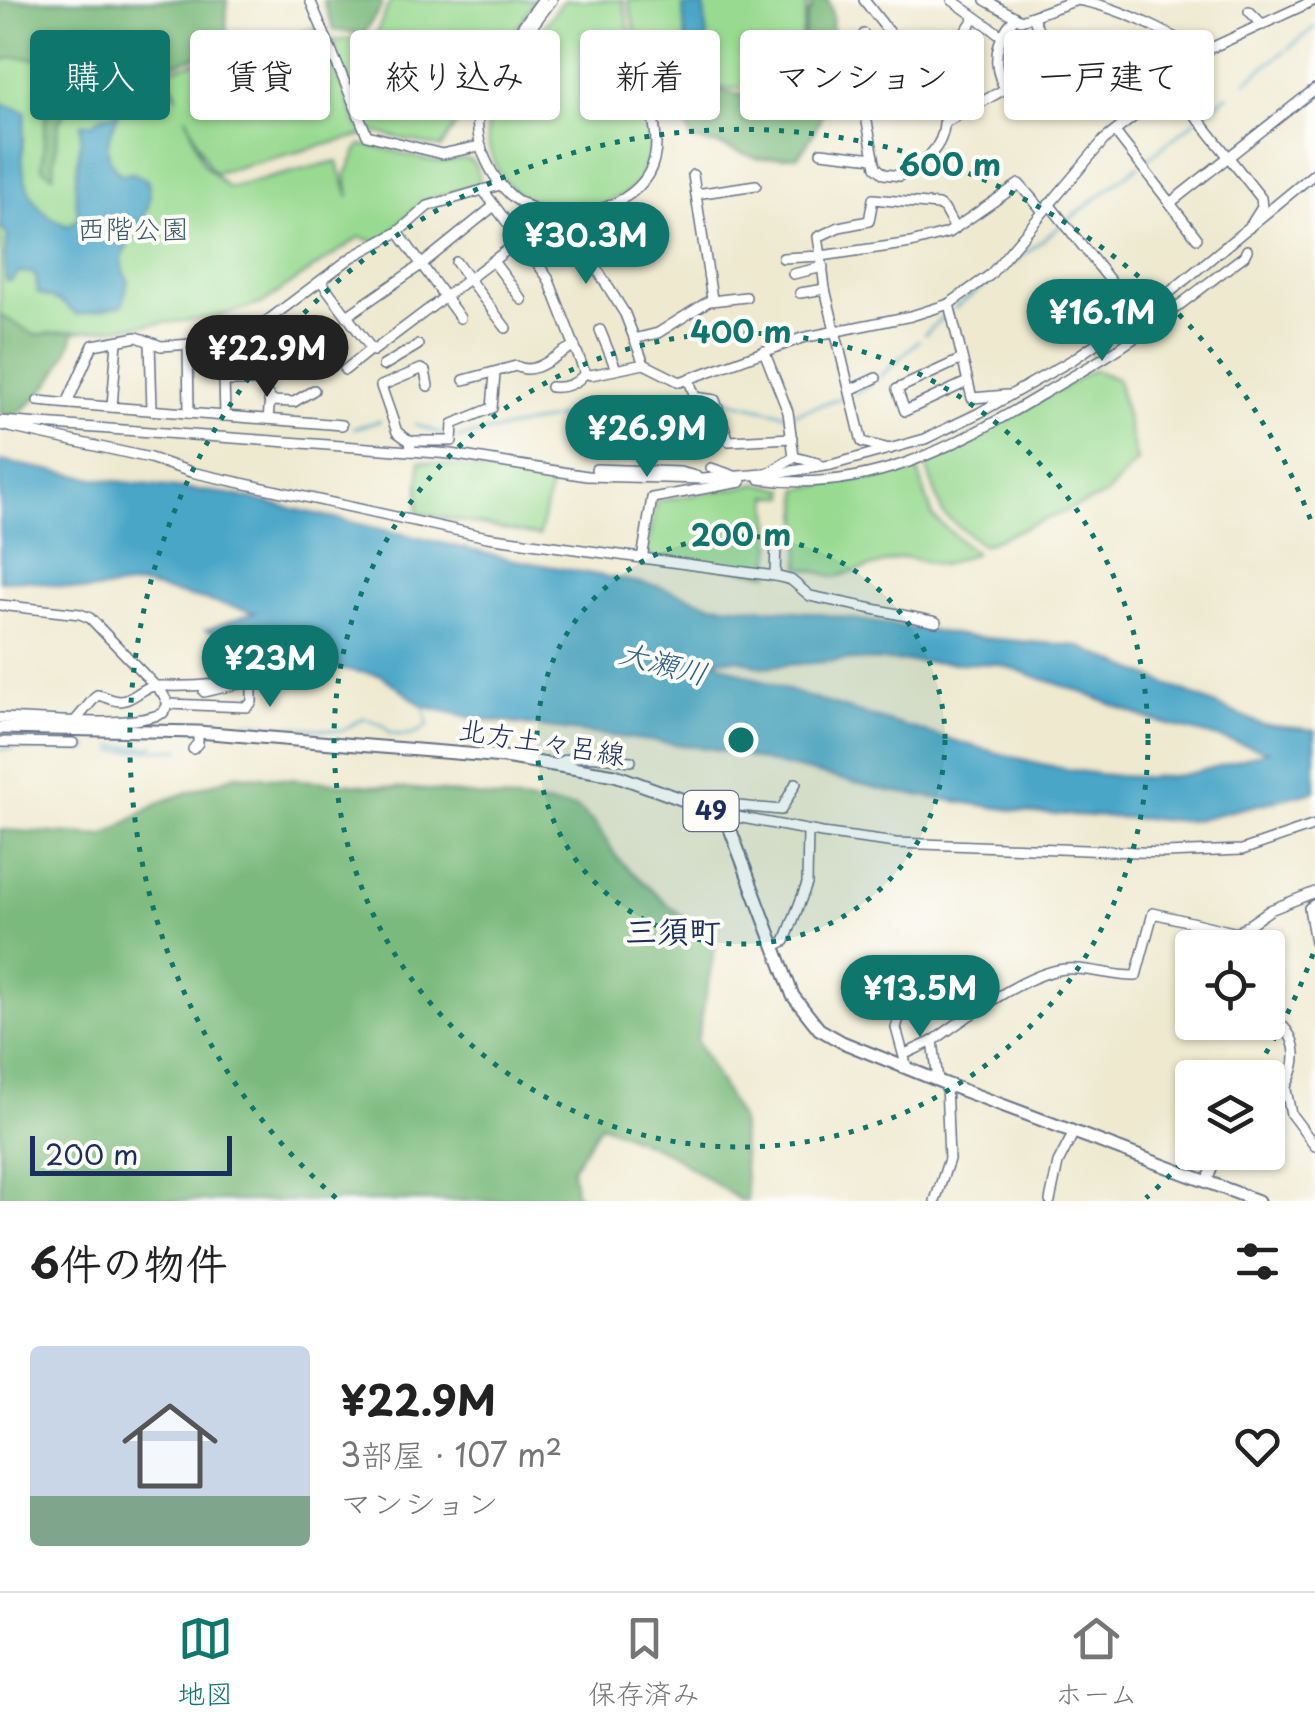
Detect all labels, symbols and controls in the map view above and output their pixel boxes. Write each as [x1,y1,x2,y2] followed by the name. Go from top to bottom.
[30,30,170,120] chip: 購入
[190,30,330,120] chip: 賃貸
[350,30,560,120] chip: 絞り込み
[580,30,720,120] chip: 新着
[740,30,984,120] chip: マンション
[1004,30,1214,120] chip: 一戸建て
[899,141,1001,186] text: 600 m
[505,202,667,287] pin: ¥30.3M
[77,206,189,249] park label: 西階公園
[524,210,648,258] text: ¥30.3M
[1021,279,1183,364] pin: ¥16.1M
[1049,287,1155,335] text: ¥16.1M
[690,308,792,353] text: 400 m
[186,315,348,400] pin: ¥22.9M
[207,323,327,371] text: ¥22.9M
[566,395,728,480] pin: ¥26.9M
[587,403,707,451] text: ¥26.9M
[691,511,791,556] text: 200 m
[211,625,329,710] pin: ¥23M
[614,628,713,695] water label: 大瀬川
[224,633,316,681] text: ¥23M
[456,706,629,775] street label: 北方土々呂線
[723,722,759,758] centre of rings
[684,791,738,831] road number: 49
[625,906,721,954] district label: 三須町
[1175,930,1285,1170] map controls
[1175,930,1285,1040] button: locate
[839,955,1001,1040] pin: ¥13.5M
[863,963,977,1011] text: ¥13.5M
[1175,1060,1285,1170] button: layers
[30,1131,232,1176] scale bar
[45,1132,138,1175] text: 200 m
[30,1230,228,1293] text: 6件の物件
[1230,1234,1285,1289] icon: filters
[340,1367,496,1430] text: ¥22.9M
[110,1386,230,1506] icon: home
[1230,1419,1285,1474] icon: heart
[340,1430,562,1478] text: 3部屋 · 107 m²
[340,1478,499,1526] text: マンション
[177,1611,233,1714] tab: 地図
[588,1611,700,1714] tab: 保存済み
[1055,1611,1138,1714] tab: ホーム

